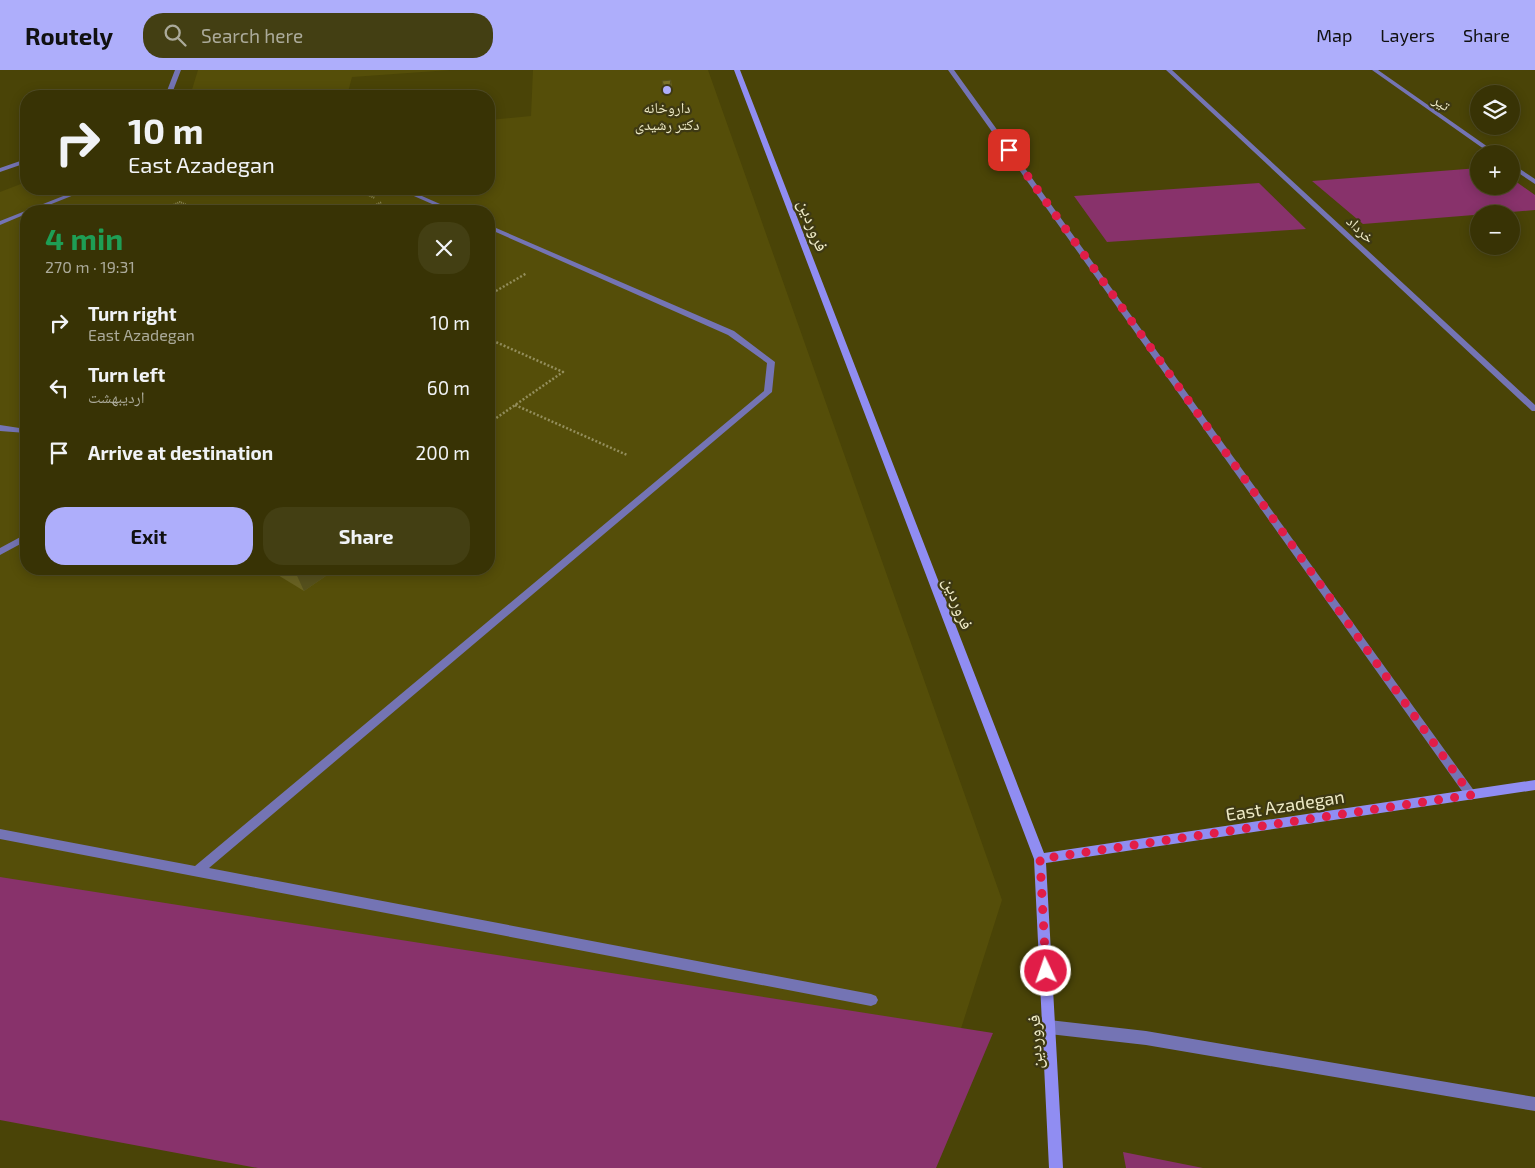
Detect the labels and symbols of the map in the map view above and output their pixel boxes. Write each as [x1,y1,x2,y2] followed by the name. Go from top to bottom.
[661,84,673,96] marker: داروخانه دکتر رشیدی
[1429,89,1454,115] street label: تیر
[635,98,699,135] place label: داروخانه دکتر رشیدی
[988,129,1030,171] pin
[793,196,834,255] street label: فروردین
[1343,212,1379,247] street label: خرداد
[938,574,979,633] street label: فروردین
[1224,785,1346,825] street label: East Azadegan
[1019,944,1071,996] position arrow
[1022,1014,1047,1070] street label: فروردین

